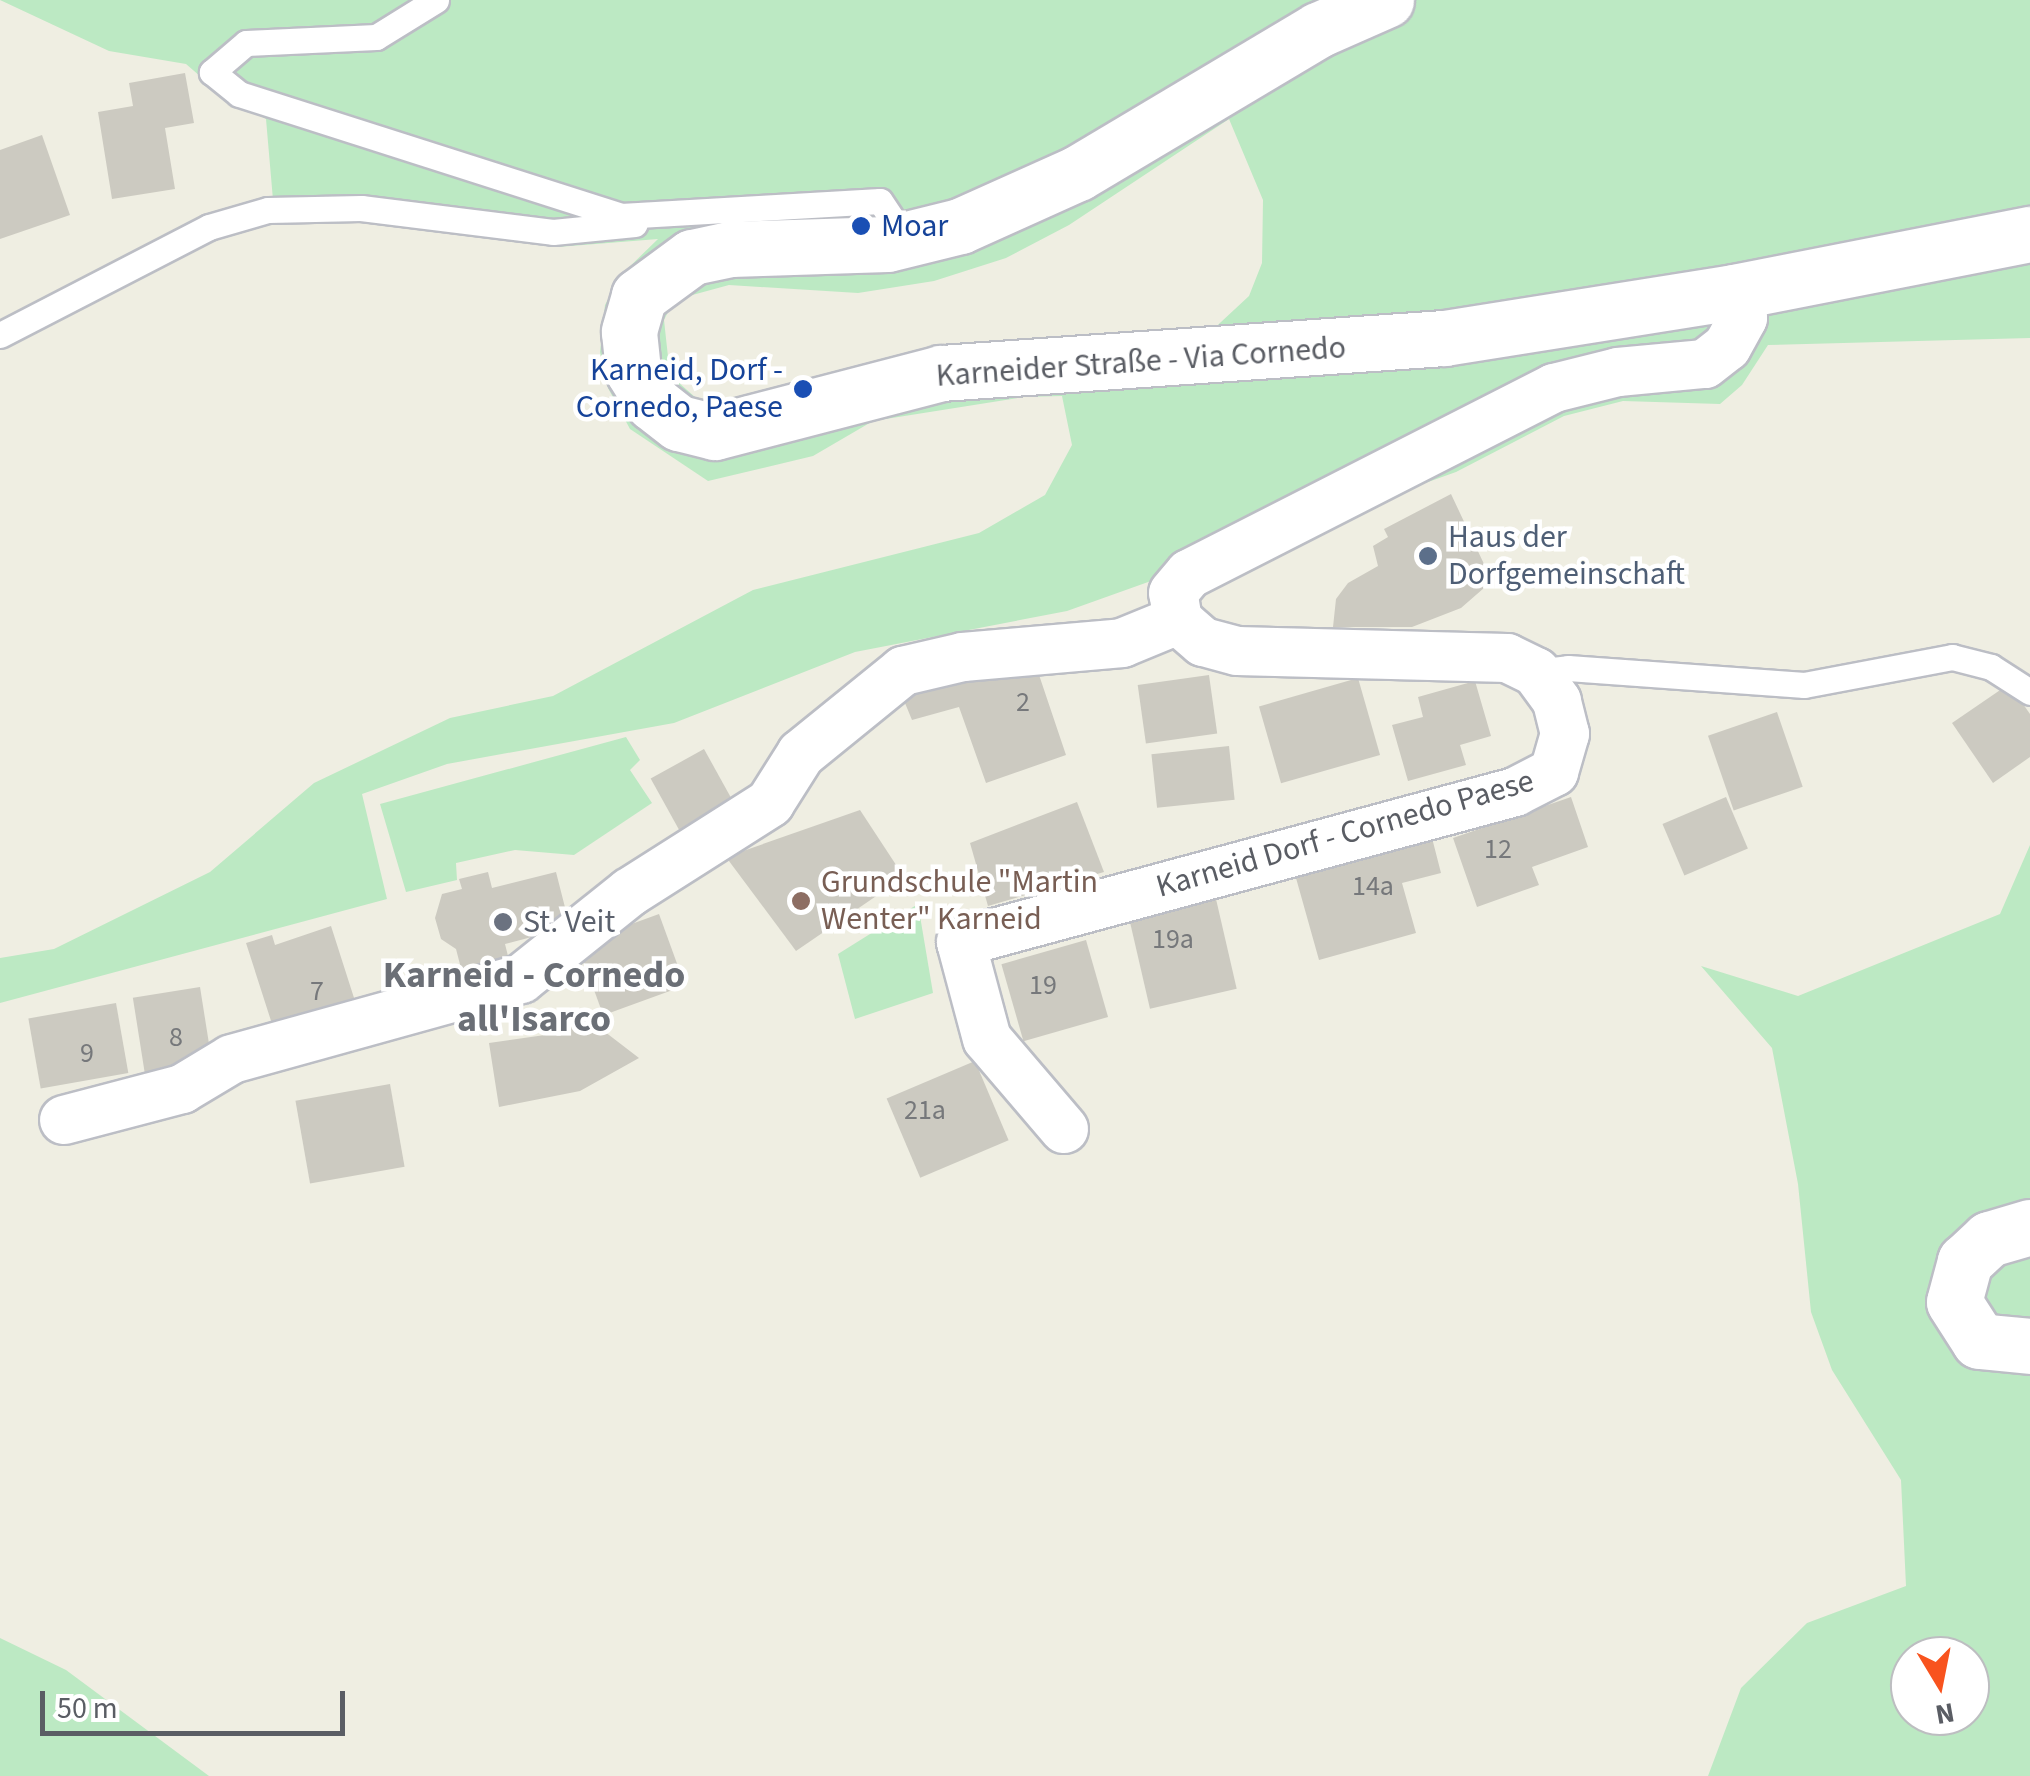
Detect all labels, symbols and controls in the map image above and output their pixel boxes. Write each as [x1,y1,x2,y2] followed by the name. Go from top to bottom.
[881,207,948,245] place label: Moar
[850,215,872,237] marker: Moar
[935,329,1347,395] street label: Karneider Straße - Via Cornedo
[576,352,783,427] place label: Karneid, Dorf - Cornedo, Paese
[792,378,814,400] marker: Karneid, Dorf - Cornedo, Paese
[1448,519,1685,594] place label: Haus der Dorfgemeinschaft
[1417,545,1439,567] marker: Haus der Dorfgemeinschaft
[1016,685,1030,719] house number: 2
[1152,762,1538,906] street label: Karneid Dorf - Cornedo Paese
[1484,832,1512,866] house number: 12
[821,864,1098,939] place label: Grundschule "Martin Wenter" Karneid
[1352,869,1394,903] house number: 14a
[790,890,812,912] marker: Grundschule "Martin Wenter" Karneid
[523,903,615,941] place label: St. Veit
[492,911,514,933] marker: St. Veit
[1152,922,1194,956] house number: 19a
[383,953,685,1042] district label: Karneid - Cornedo all'Isarco
[1029,968,1057,1002] house number: 19
[310,974,324,1008] house number: 7
[169,1020,183,1054] house number: 8
[80,1036,94,1070] house number: 9
[904,1093,946,1127] house number: 21a
[1890,1636,1990,1736] north arrow
[45,1671,350,1733] scale bar
[57,1687,118,1730] text: 50 m
[1932,1692,1958,1735] text: N

